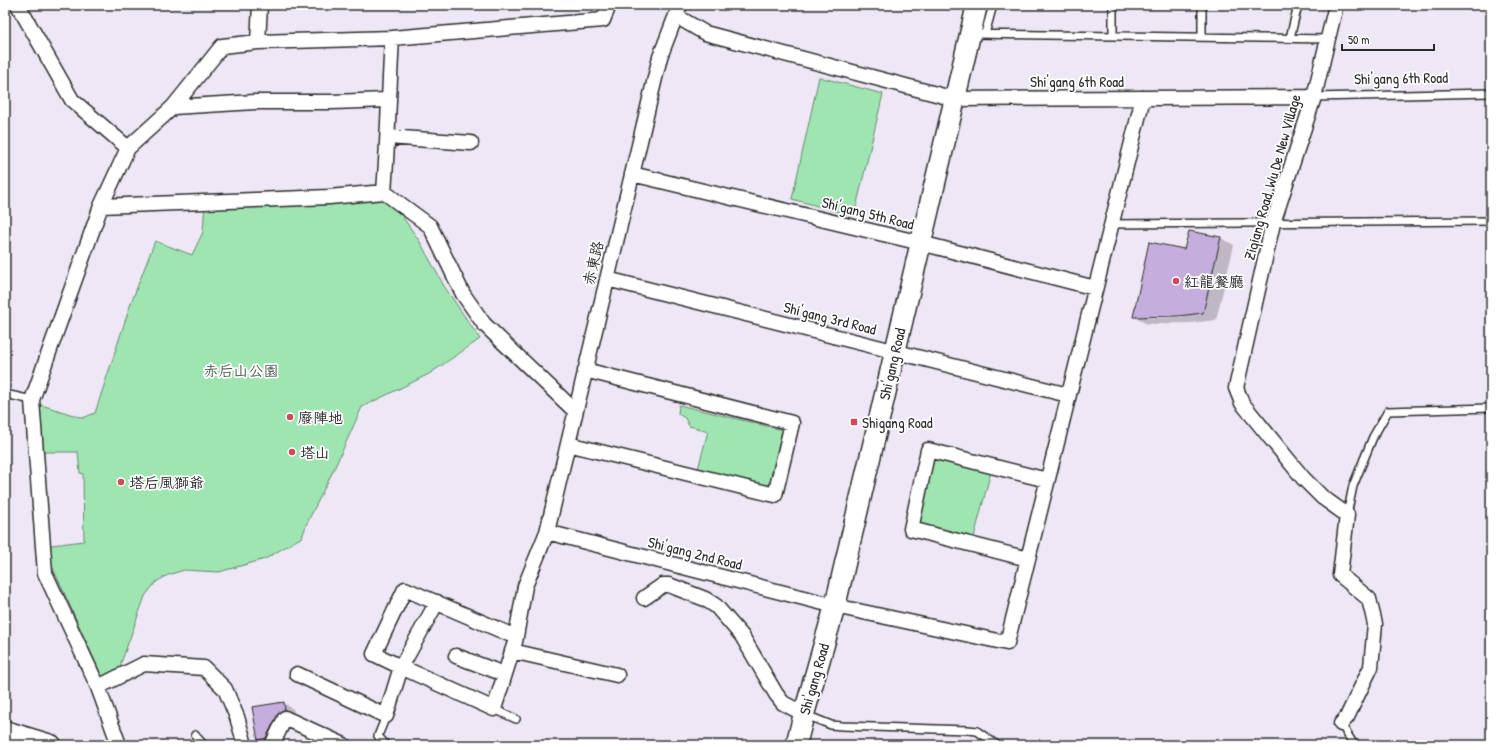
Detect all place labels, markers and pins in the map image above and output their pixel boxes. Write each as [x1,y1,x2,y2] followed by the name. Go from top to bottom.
[1184,271,1244,292] place label: 紅龍餐廳
[1171,276,1181,286] marker: 紅龍餐廳
[298,407,343,428] place label: 廢陣地
[285,412,295,422] marker: 廢陣地
[862,412,933,433] place label: Shigang Road
[849,417,859,427] marker: Shigang Road
[300,442,330,463] place label: 塔山
[287,447,297,457] marker: 塔山
[129,472,204,493] place label: 塔后風獅爺
[116,477,126,487] marker: 塔后風獅爺

